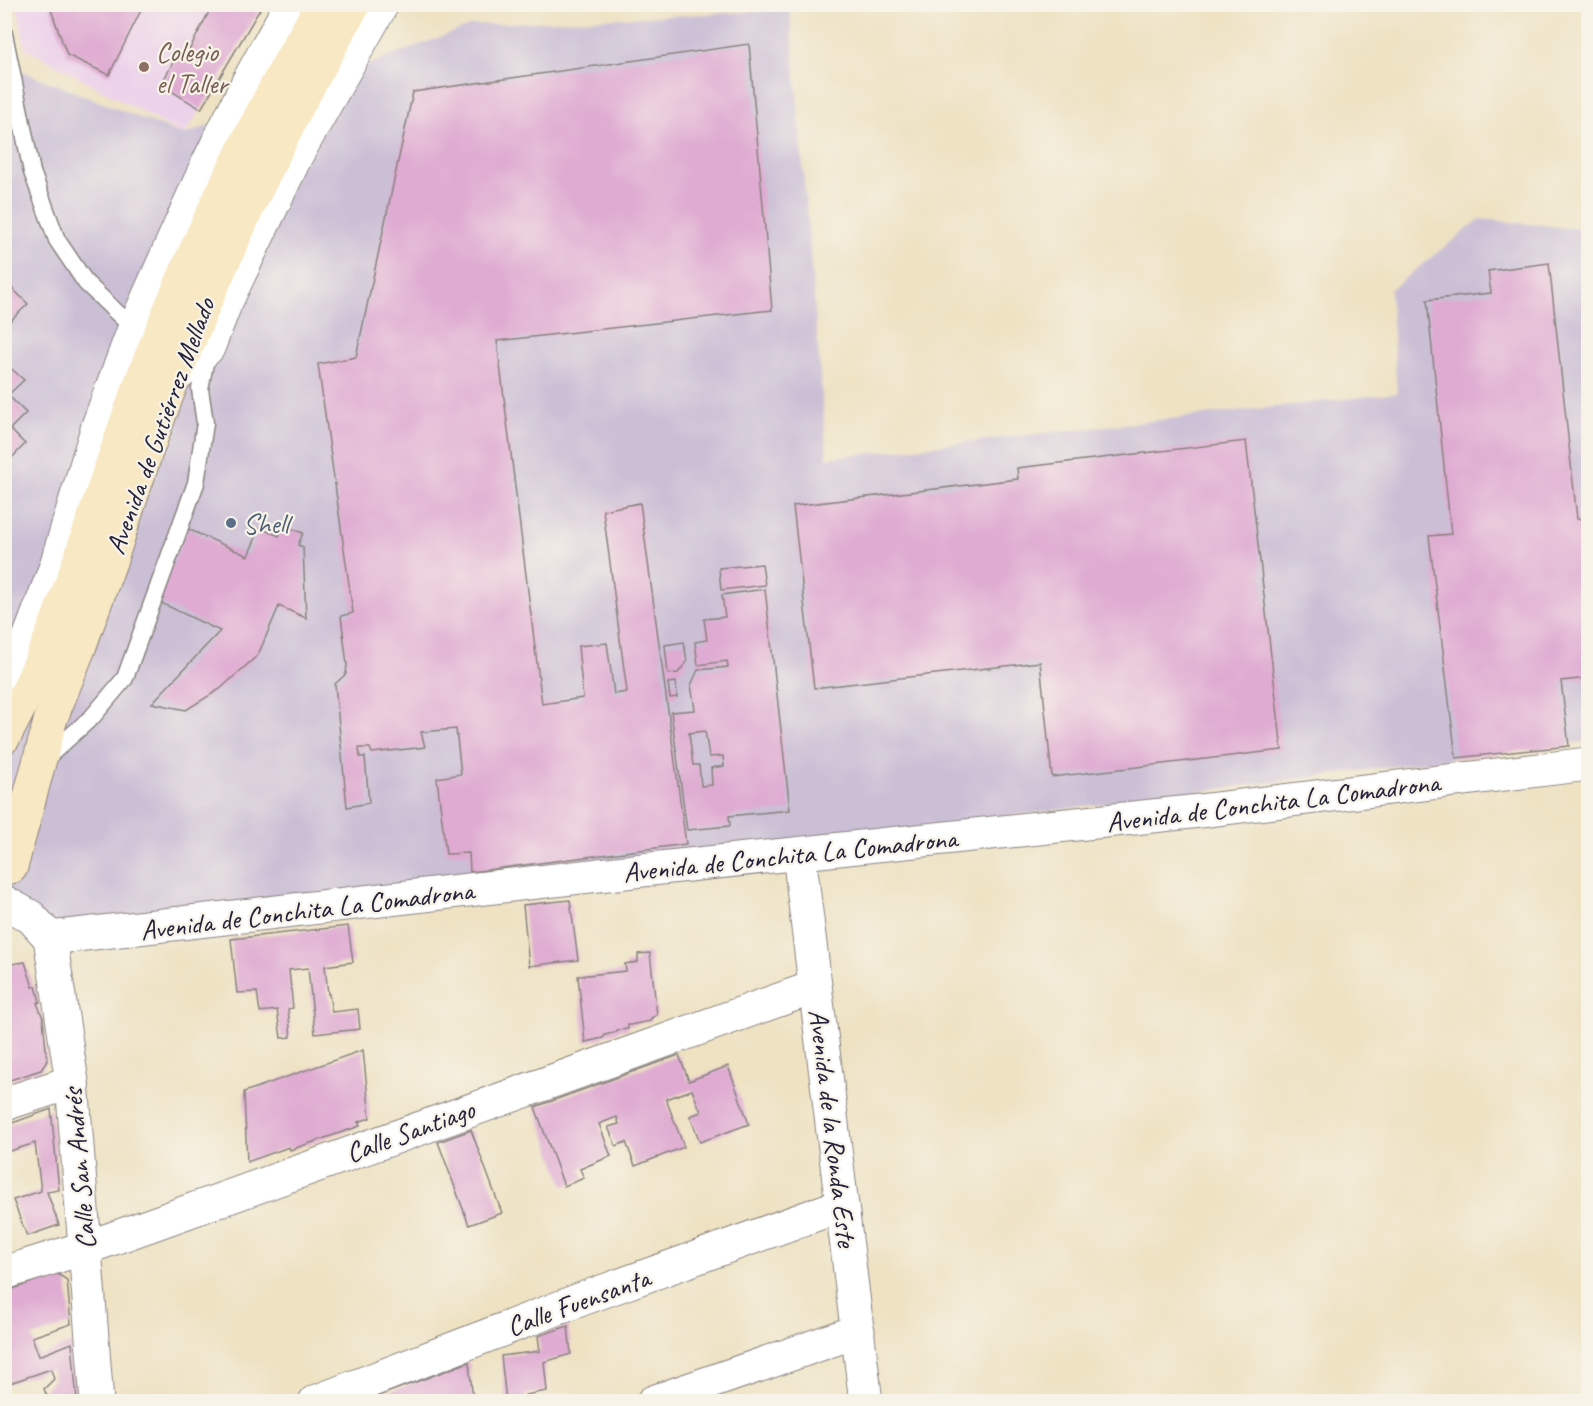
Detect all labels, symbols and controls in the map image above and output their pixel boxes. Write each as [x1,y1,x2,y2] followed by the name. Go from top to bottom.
[156,34,230,101] place label: Colegio el Taller
[137,60,151,74] marker: Colegio el Taller
[97,291,223,559] street label: Avenida de Gutiérrez Mellado
[243,506,294,541] place label: Shell
[224,516,238,530] marker: Shell
[1105,764,1444,840] street label: Avenida de Conchita La Comadrona
[621,820,961,890] street label: Avenida de Conchita La Comadrona
[139,872,478,948] street label: Avenida de Conchita La Comadrona
[801,1007,865,1251] street label: Avenida de la Ronda Este
[54,1085,103,1251] street label: Calle San Andrés
[341,1091,481,1170] street label: Calle Santiago
[502,1259,657,1344] street label: Calle Fuensanta

